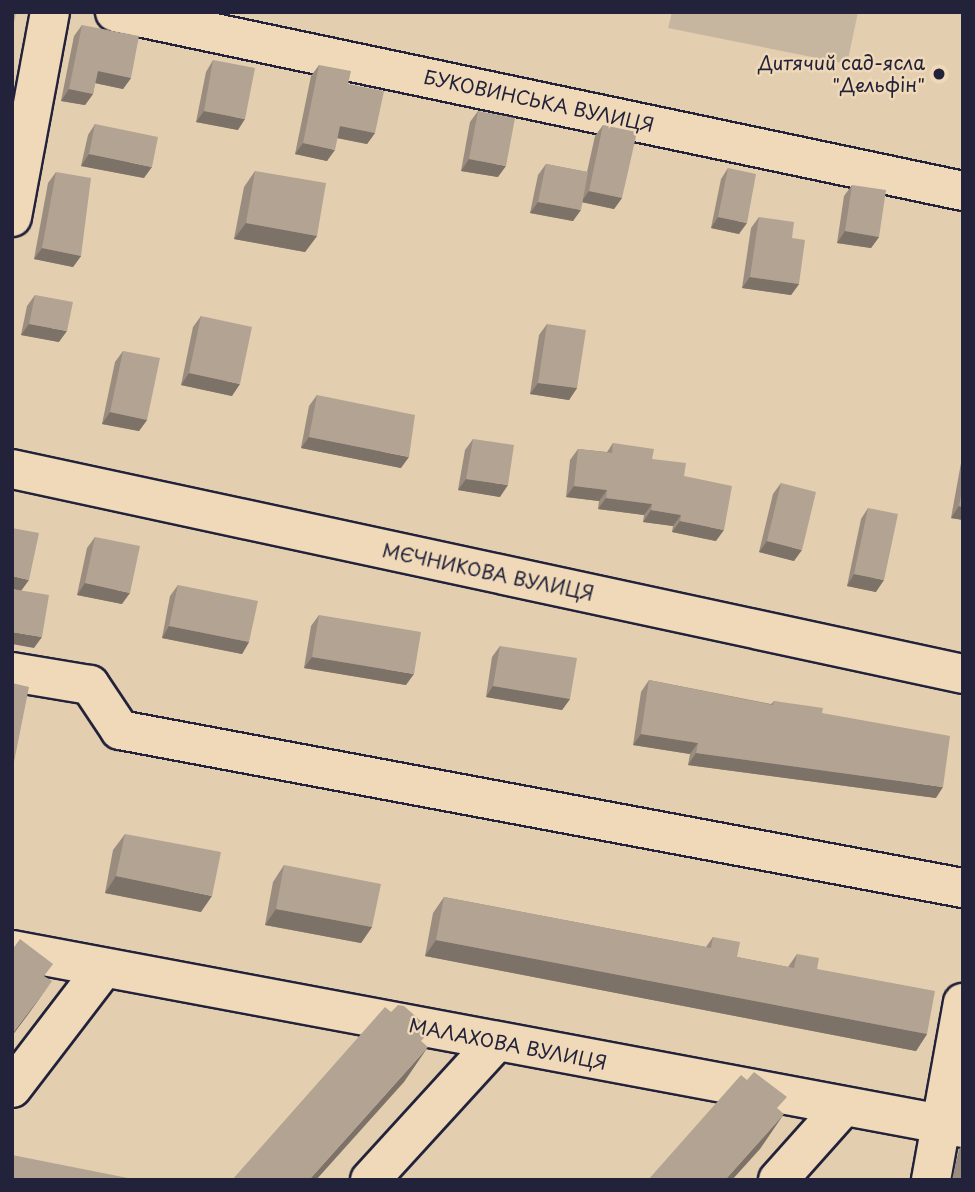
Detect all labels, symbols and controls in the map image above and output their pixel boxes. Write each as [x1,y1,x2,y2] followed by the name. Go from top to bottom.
[757,52,925,96] place label: Дитячий сад-ясла "Дельфін"
[422,66,656,136] street label: БУКОВИНСЬКА ВУЛИЦЯ
[931,66,947,82] marker: Дитячий сад-ясла "Дельфін"
[380,538,596,606] street label: МЄЧНИКОВА ВУЛИЦЯ
[407,1014,609,1074] street label: МАЛАХОВА ВУЛИЦЯ

